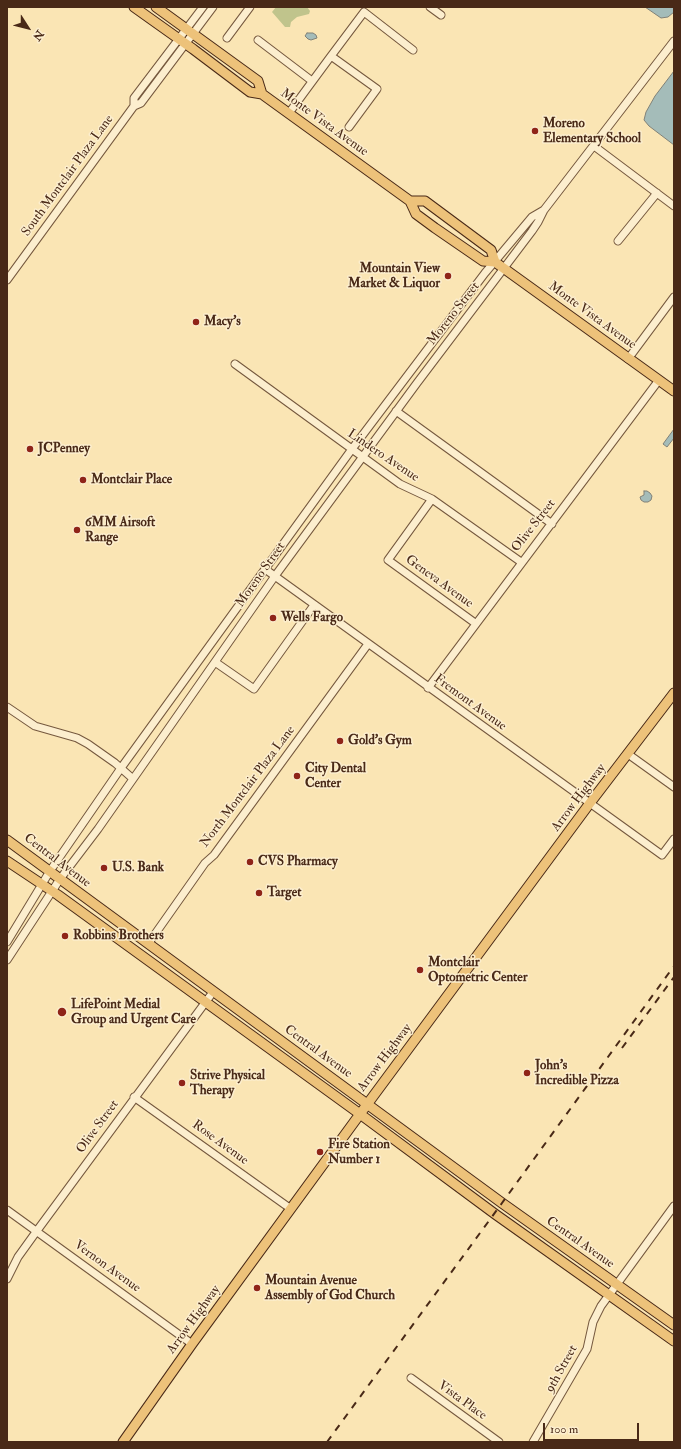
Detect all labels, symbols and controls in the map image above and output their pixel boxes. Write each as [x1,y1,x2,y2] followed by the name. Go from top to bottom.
[8,8,48,48] north arrow
[30,28,46,43] text: N
[277,86,371,160] street label: Monte Vista Avenue
[19,112,117,240] street label: South Montclair Plaza Lane
[543,116,641,147] place label: Moreno Elementary School
[530,126,540,136] marker: Moreno Elementary School
[348,261,440,292] place label: Mountain View Market & Liquor
[443,271,453,281] marker: Mountain View Market & Liquor
[425,279,483,349] street label: Moreno Street
[545,279,639,353] street label: Monte Vista Avenue
[204,314,241,330] place label: Macy's
[191,317,201,327] marker: Macy's
[344,426,422,486] street label: Lindero Avenue
[38,441,90,457] place label: JCPenney
[25,444,35,454] marker: JCPenney
[91,472,172,488] place label: Montclair Place
[78,475,88,485] marker: Montclair Place
[509,497,559,555] street label: Olive Street
[85,515,155,546] place label: 6MM Airsoft Range
[72,525,82,535] marker: 6MM Airsoft Range
[233,539,289,611] street label: Moreno Street
[402,552,476,612] street label: Geneva Avenue
[281,610,343,626] place label: Wells Fargo
[268,613,278,623] marker: Wells Fargo
[431,672,509,734] street label: Fremont Avenue
[197,723,299,851] street label: North Montclair Plaza Lane
[348,733,412,749] place label: Gold's Gym
[335,736,345,746] marker: Gold's Gym
[305,761,366,792] place label: City Dental Center
[548,761,610,835] street label: Arrow Highway
[292,771,302,781] marker: City Dental Center
[20,831,94,891] street label: Central Avenue
[258,854,338,870] place label: CVS Pharmacy
[245,857,255,867] marker: CVS Pharmacy
[112,860,164,876] place label: U.S. Bank
[99,863,109,873] marker: U.S. Bank
[267,885,301,901] place label: Target
[254,888,264,898] marker: Target
[73,928,164,944] place label: Robbins Brothers
[60,931,70,941] marker: Robbins Brothers
[428,955,528,986] place label: Montclair Optometric Center
[415,965,425,975] marker: Montclair Optometric Center
[71,997,196,1028] place label: LifePoint Medial Group and Urgent Care
[56,1006,68,1018] marker: LifePoint Medial Group and Urgent Care
[354,1021,416,1095] street label: Arrow Highway
[281,1022,355,1082] street label: Central Avenue
[535,1058,619,1089] place label: John's Incredible Pizza
[190,1068,265,1099] place label: Strive Physical Therapy
[522,1068,532,1078] marker: John's Incredible Pizza
[177,1078,187,1088] marker: Strive Physical Therapy
[73,1097,123,1157] street label: Olive Street
[189,1117,251,1169] street label: Rose Avenue
[328,1137,390,1168] place label: Fire Station Number 1
[315,1147,325,1157] marker: Fire Station Number 1
[543,1214,617,1272] street label: Central Avenue
[71,1238,143,1296] street label: Vernon Avenue
[265,1273,395,1304] place label: Mountain Avenue Assembly of God Church
[164,1283,224,1357] street label: Arrow Highway
[252,1283,262,1293] marker: Mountain Avenue Assembly of God Church
[543,1343,581,1395] street label: 9th Street
[435,1378,489,1424] street label: Vista Place
[545,1415,641,1441] scale bar
[550,1422,578,1437] text: 100 m

